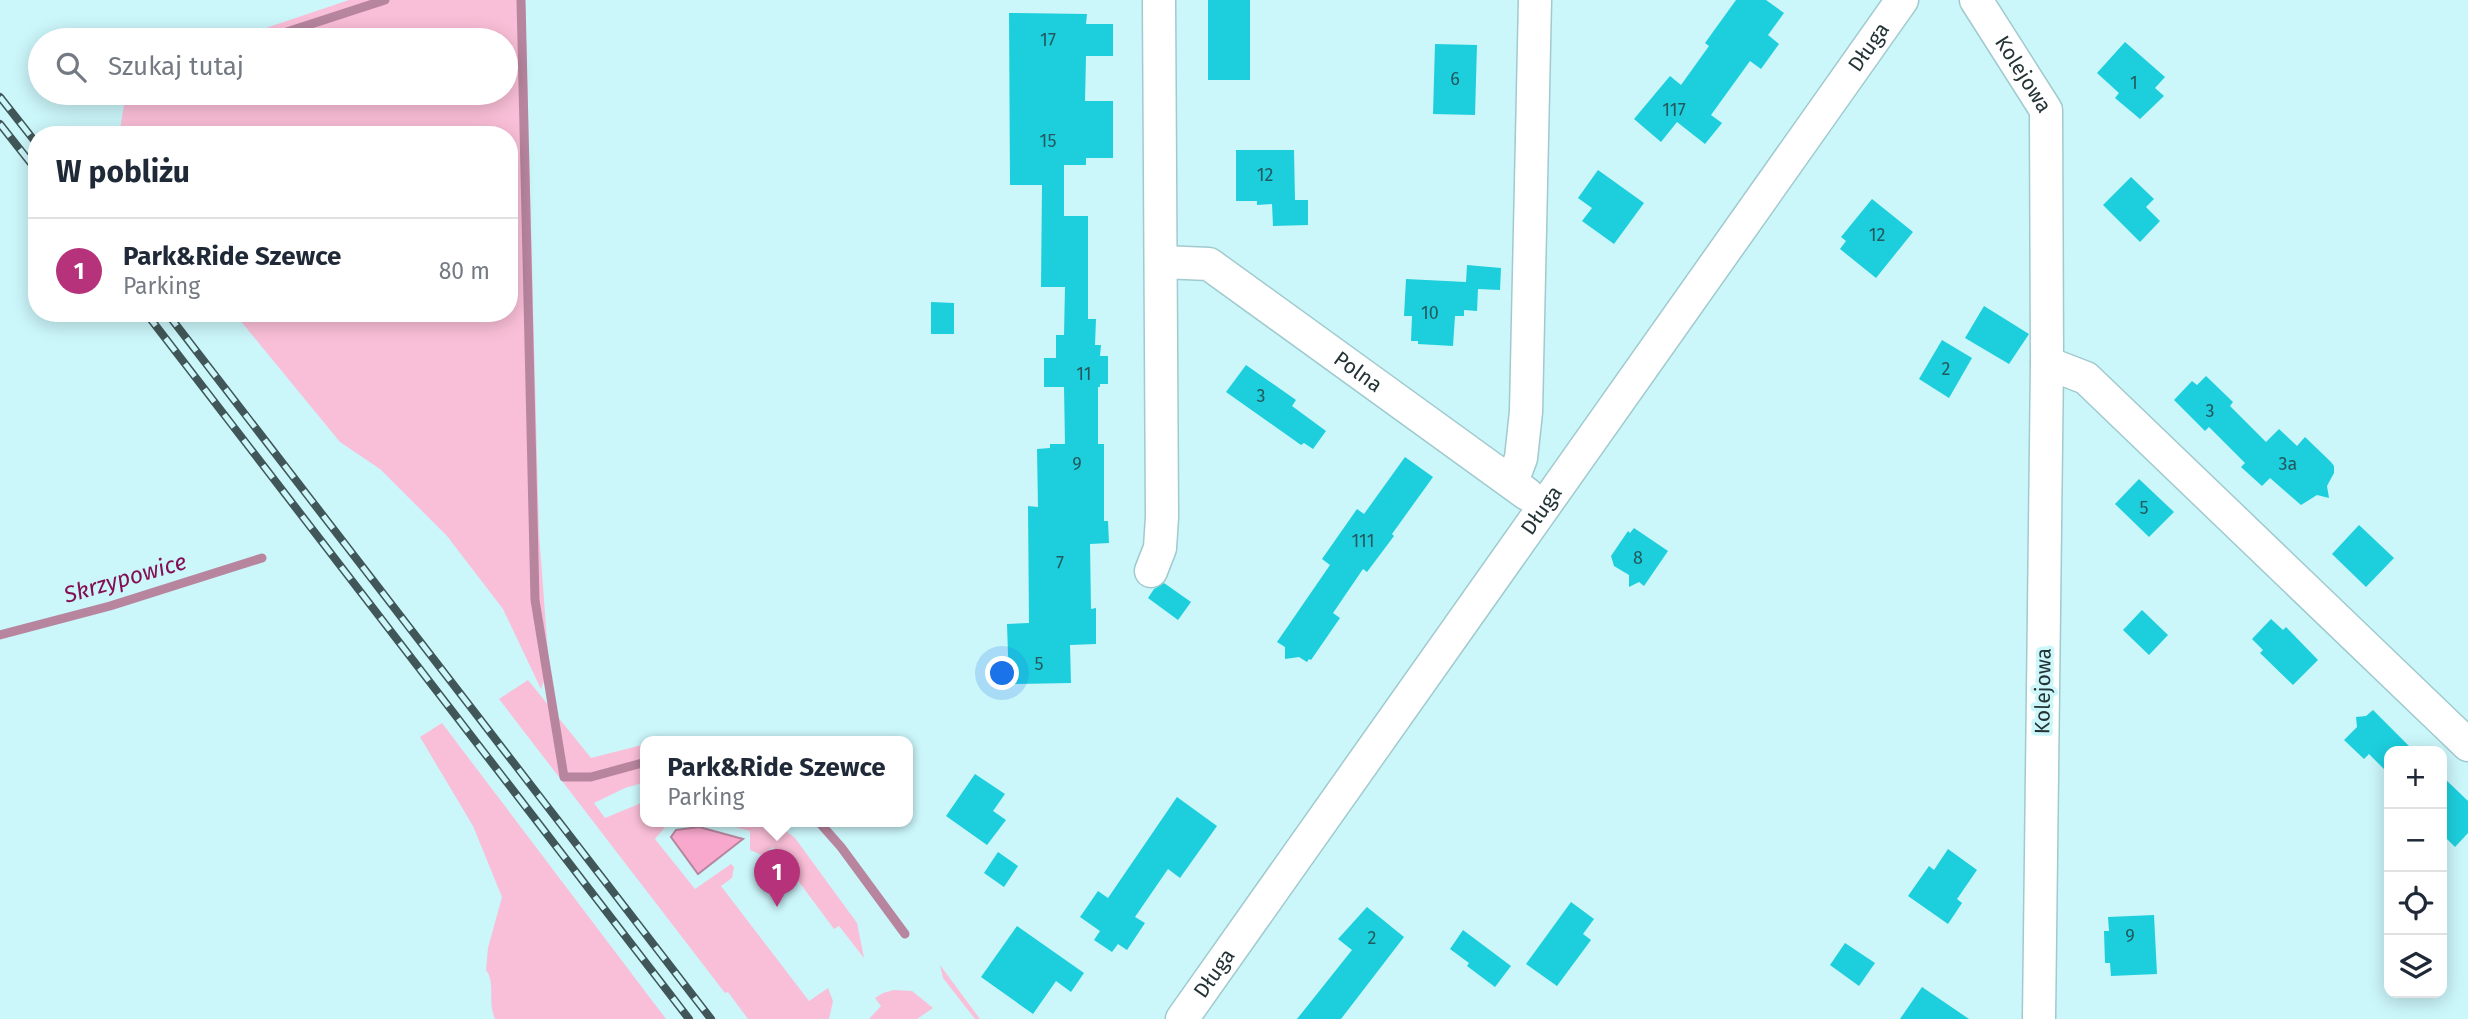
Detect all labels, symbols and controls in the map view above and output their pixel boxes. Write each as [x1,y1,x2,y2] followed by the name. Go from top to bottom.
[1842,17,1895,77] street label: Długa
[28,28,518,105] search box
[1040,29,1056,51] house number: 17
[1989,31,2057,118] street label: Kolejowa
[52,48,90,86] icon: search
[108,51,244,82] text: Szukaj tutaj
[1450,68,1460,90] house number: 6
[2130,72,2138,94] house number: 1
[1662,99,1686,121] house number: 117
[1040,130,1056,152] house number: 15
[56,154,190,190] text: W pobliżu
[1257,164,1273,186] house number: 12
[1869,224,1885,246] house number: 12
[123,241,341,272] text: Park&Ride Szewce
[74,257,84,285] text: 1
[439,257,490,285] text: 80 m
[123,272,200,300] text: Parking
[1421,302,1439,324] house number: 10
[1329,346,1387,398] street label: Polna
[1942,358,1951,380] house number: 2
[1076,363,1092,385] house number: 11
[1257,385,1265,407] house number: 3
[2206,400,2214,422] house number: 3
[1072,453,1082,475] house number: 9
[2279,453,2297,475] house number: 3a
[1515,481,1568,540] street label: Długa
[2139,497,2149,519] house number: 5
[1352,530,1374,552] house number: 111
[60,547,190,609] water label: Skrzypowice
[1633,547,1643,569] house number: 8
[1056,552,1064,574] house number: 7
[2029,648,2057,734] street label: Kolejowa
[1034,653,1044,675] house number: 5
[985,656,1019,690] your location
[640,736,913,827] popup
[2384,746,2447,998] map controls
[2384,746,2447,809] button: +
[667,752,886,783] text: Park&Ride Szewce
[667,783,744,811] text: Parking
[2384,809,2447,872] button: −
[754,849,800,907] pin: 1
[2384,872,2447,935] button: locate
[2125,925,2135,947] house number: 9
[1368,927,1377,949] house number: 2
[2384,935,2447,998] button: layers
[1188,944,1241,1003] street label: Długa

